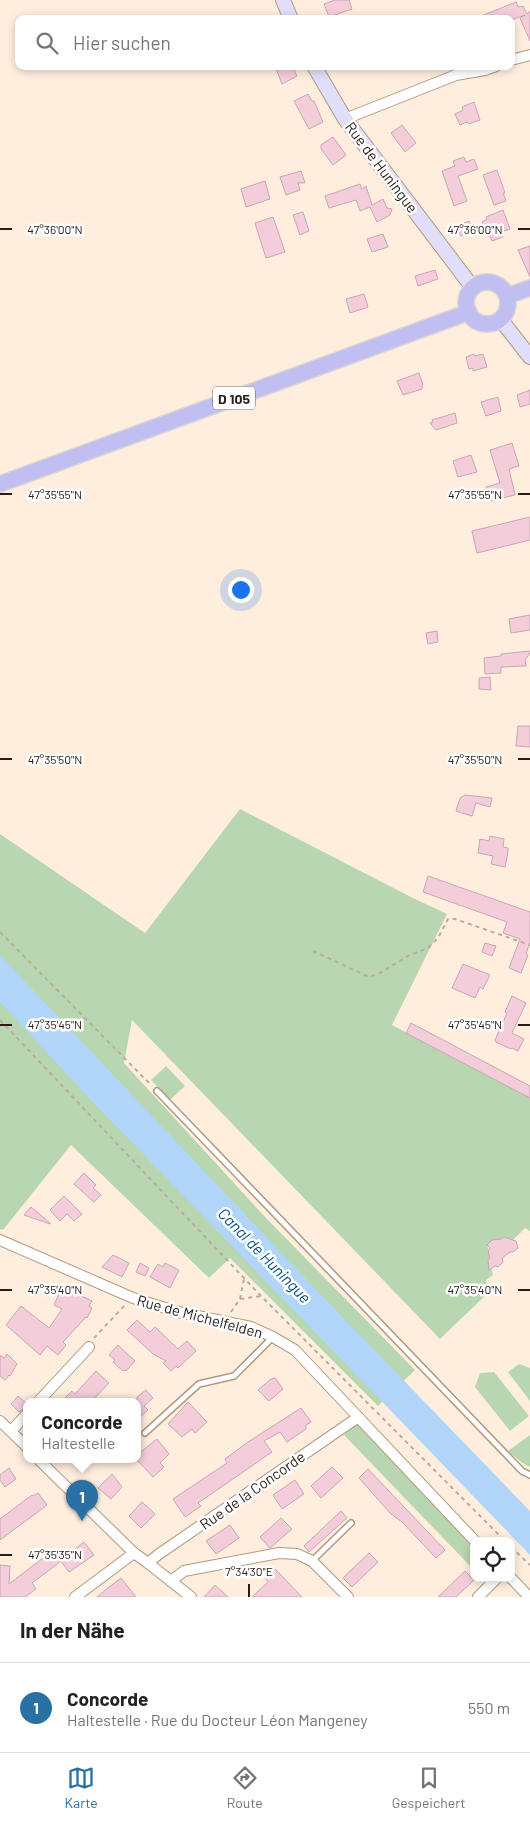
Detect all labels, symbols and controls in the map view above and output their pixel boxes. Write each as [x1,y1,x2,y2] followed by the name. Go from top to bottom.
[15,15,515,70] search box
[33,29,61,57] icon: search
[73,31,171,54] text: Hier suchen
[342,118,422,216] street label: Rue de Huningue
[27,222,83,236] text: 47°36'00"N
[447,222,503,236] text: 47°36'00"N
[213,386,255,409] road number: D 105
[28,487,82,501] text: 47°35'55"N
[448,487,502,501] text: 47°35'55"N
[228,577,254,603] your location
[28,752,82,766] text: 47°35'50"N
[448,752,502,766] text: 47°35'50"N
[28,1017,82,1031] text: 47°35'45"N
[448,1017,502,1031] text: 47°35'45"N
[215,1203,315,1307] water label: Canal de Huningue
[28,1282,83,1296] text: 47°35'40"N
[448,1282,503,1296] text: 47°35'40"N
[135,1291,265,1341] street label: Rue de Michelfelden
[23,1398,141,1463] popup
[41,1410,123,1433] text: Concorde
[41,1433,115,1452] text: Haltestelle
[196,1447,308,1533] street label: Rue de la Concorde
[66,1480,98,1521] pin: 1
[470,1537,515,1582] map controls
[470,1537,515,1582] button: locate
[28,1547,82,1561] text: 47°35'35"N
[225,1564,273,1578] text: 7°34'30"E
[20,1617,125,1642] text: In der Nähe
[67,1687,148,1710] text: Concorde
[33,1698,39,1717] text: 1
[468,1698,510,1717] text: 550 m
[67,1710,368,1729] text: Haltestelle · Rue du Docteur Léon Mangeney
[64,1764,98,1811] tab: Karte
[227,1764,263,1811] tab: Route
[392,1764,466,1811] tab: Gespeichert

